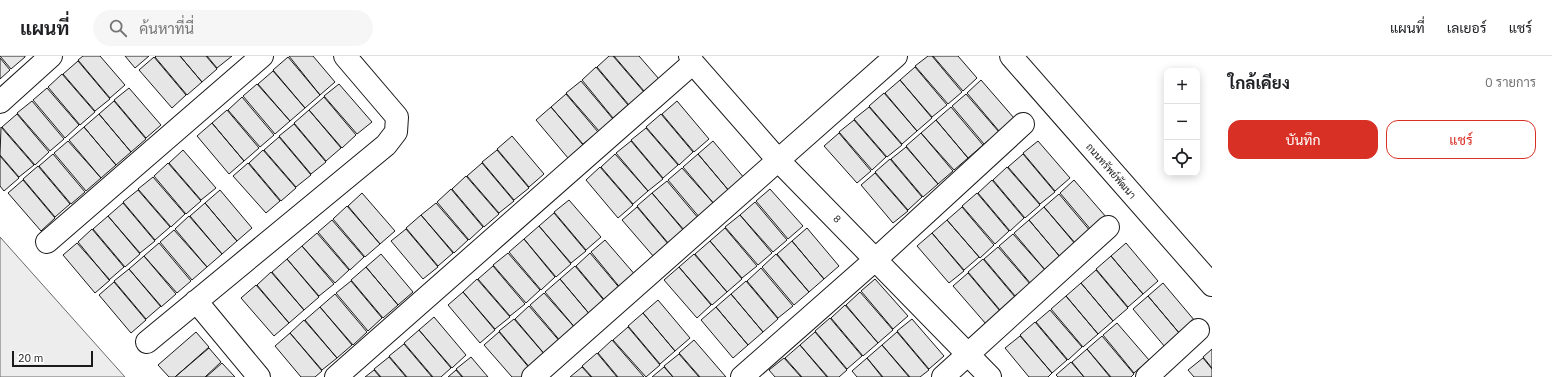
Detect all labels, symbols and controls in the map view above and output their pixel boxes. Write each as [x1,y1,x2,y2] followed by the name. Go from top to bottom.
[93,10,373,46] search box
[20,16,69,40] text: แผนที่
[107,17,129,39] icon: search
[139,19,194,38] text: ค้นหาที่นี่
[1390,19,1425,37] text: แผนที่
[1447,19,1487,37] text: เลเยอร์
[1509,19,1532,37] text: แชร์
[1164,68,1200,176] map controls
[1164,68,1200,104] button: +
[1228,72,1290,94] text: ใกล้เคียง
[1485,74,1536,91] text: 0 รายการ
[1164,104,1200,140] button: −
[1228,120,1378,159] button: บันทึก
[1386,120,1536,159] button: แชร์
[1083,140,1140,202] street label: ถนนทรัพย์พัฒนา
[1164,140,1200,176] button: locate
[830,212,844,226] street label: 8
[12,349,93,368] scale bar
[18,351,43,365] text: 20 m

